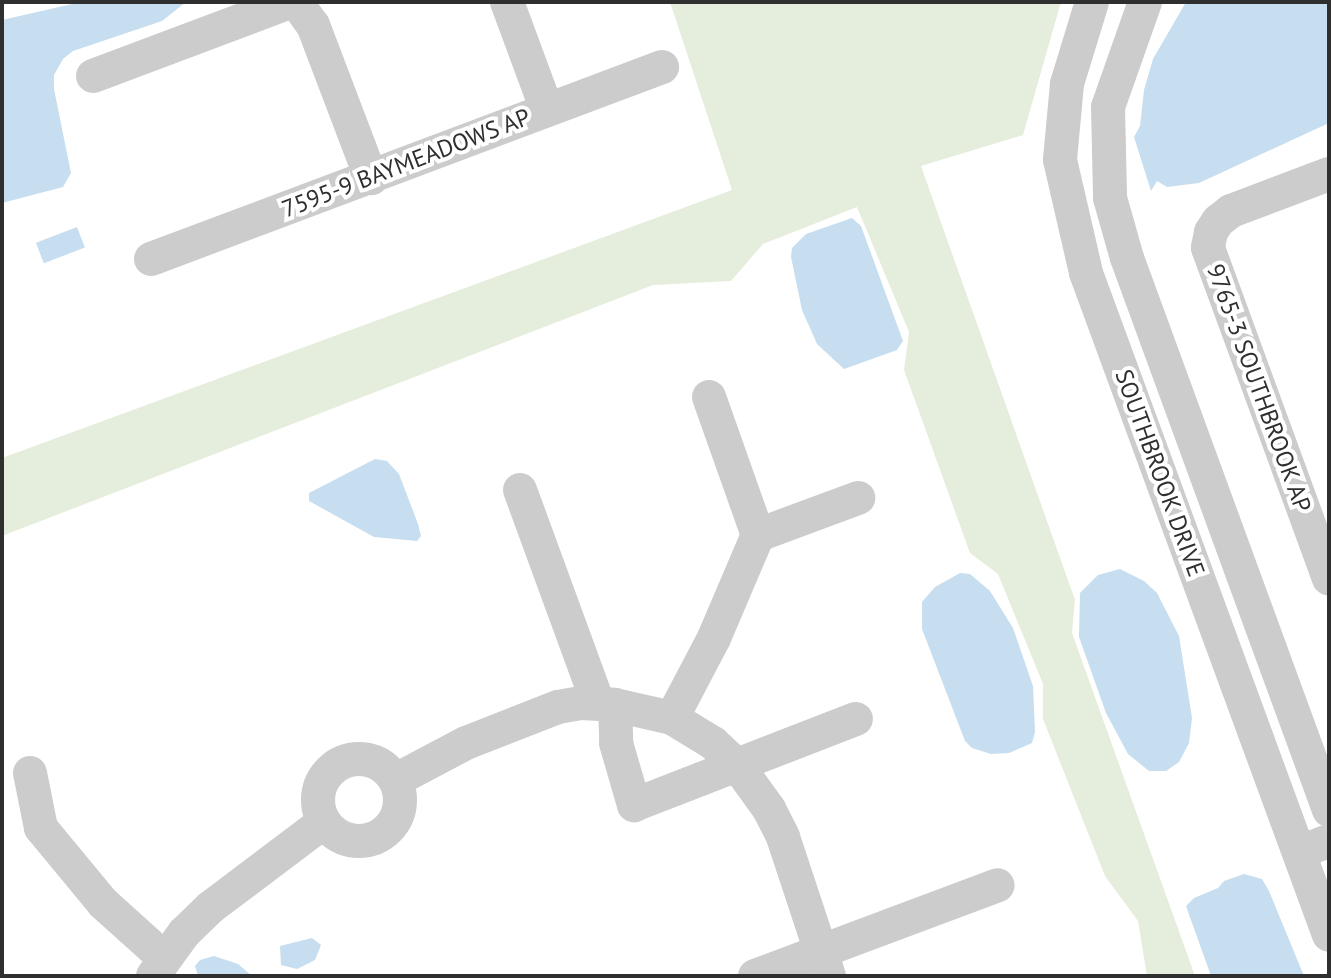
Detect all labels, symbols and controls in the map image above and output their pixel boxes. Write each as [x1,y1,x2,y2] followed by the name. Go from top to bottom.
[277,102,535,224] street label: 7595-9 BAYMEADOWS AP
[1200,259,1318,517] street label: 9765-3 SOUTHBROOK AP
[1109,365,1211,581] street label: SOUTHBROOK DRIVE

